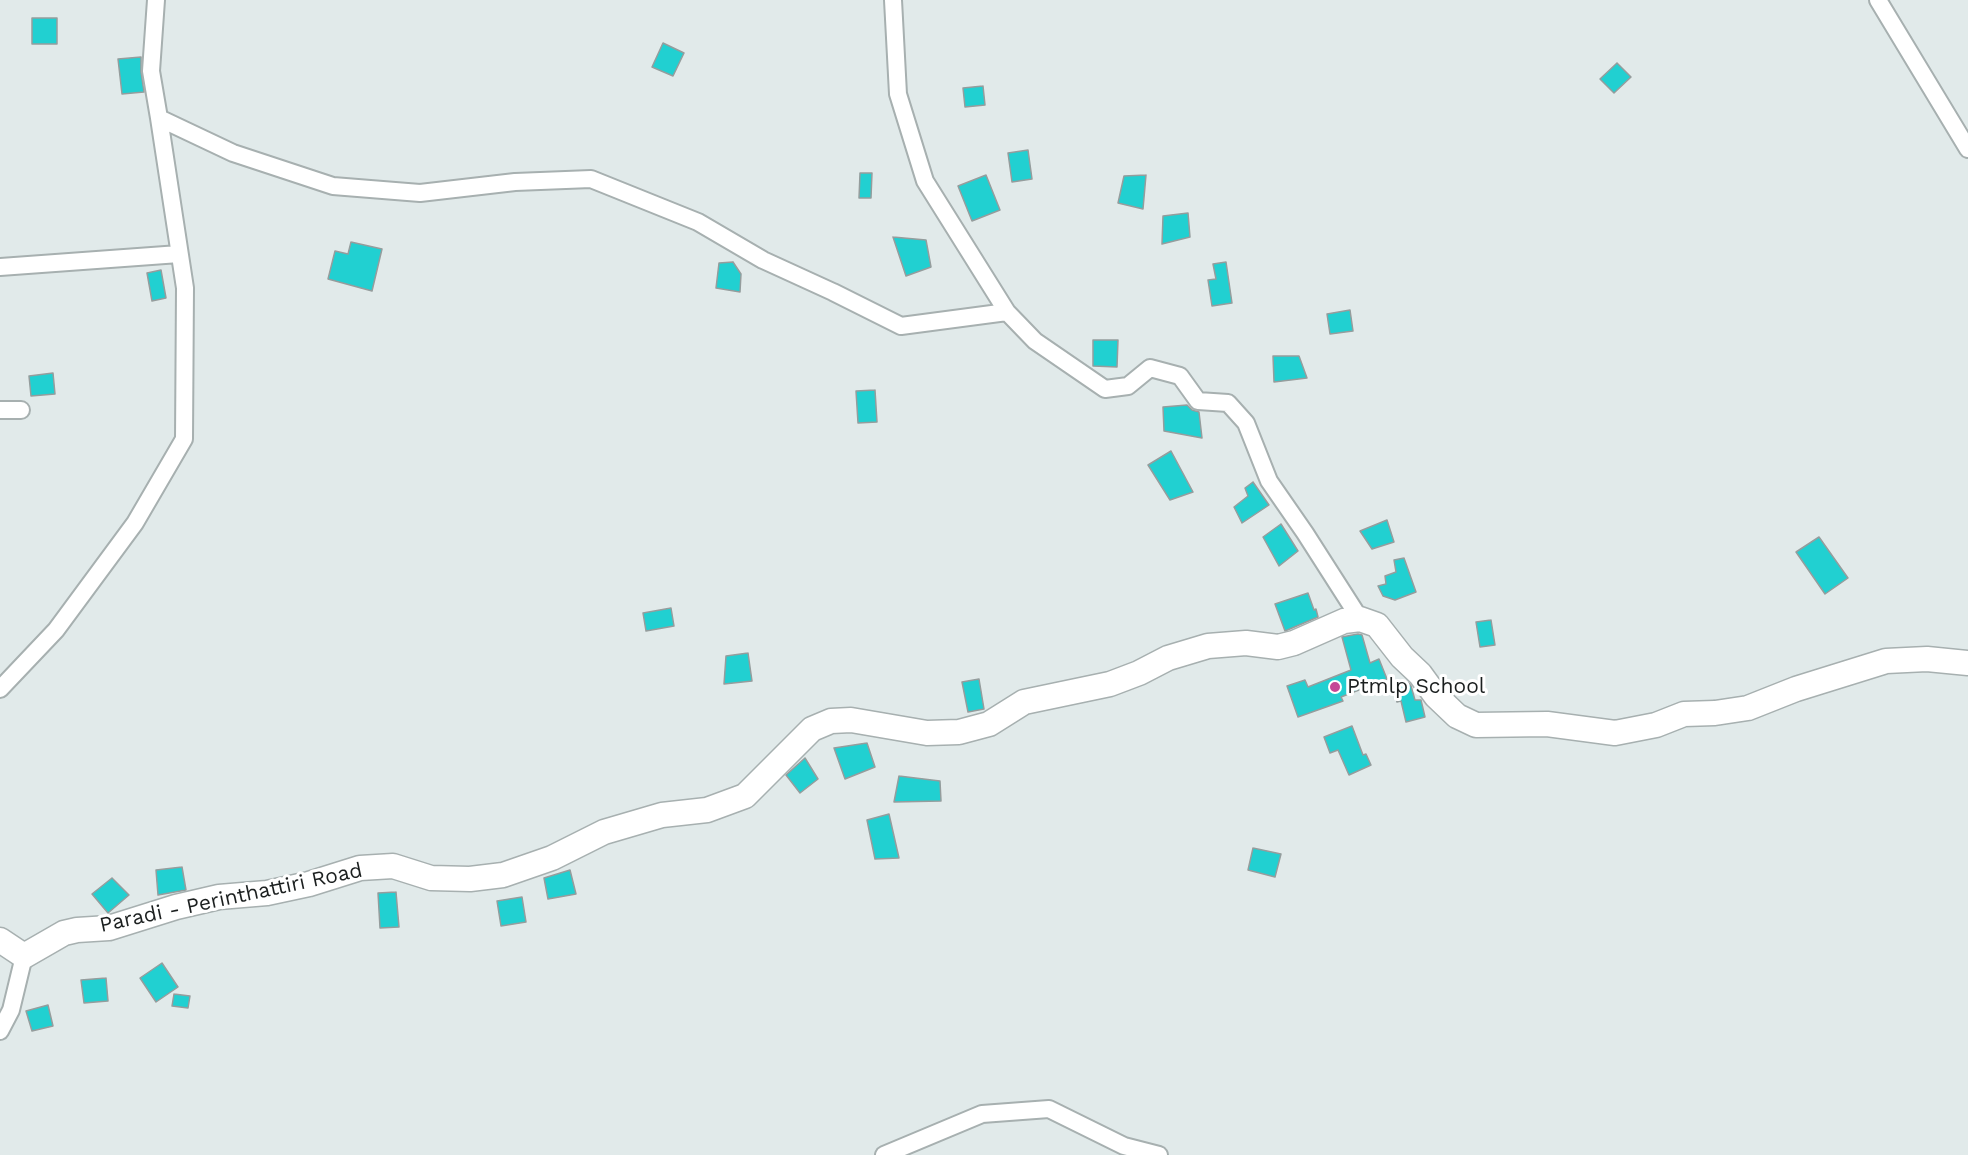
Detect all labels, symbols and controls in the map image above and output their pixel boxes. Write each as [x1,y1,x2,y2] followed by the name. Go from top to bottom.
[1347,674,1485,700] place label: Ptmlp School
[1328,680,1342,694] marker: Ptmlp School
[97,858,365,938] street label: Paradi - Perinthattiri Road

